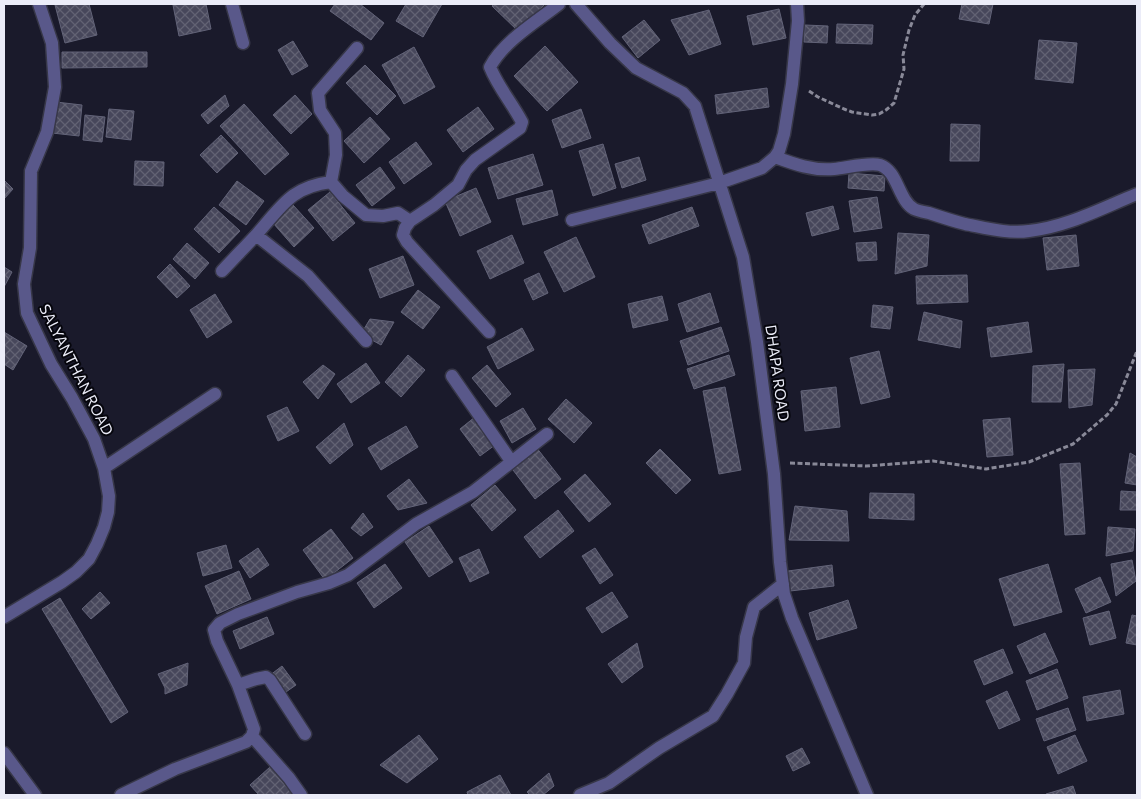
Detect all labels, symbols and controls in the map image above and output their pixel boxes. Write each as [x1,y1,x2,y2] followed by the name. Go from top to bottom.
[36,301,118,438] street label: SALYANTHAN ROAD
[762,323,794,422] street label: DHAPA ROAD

